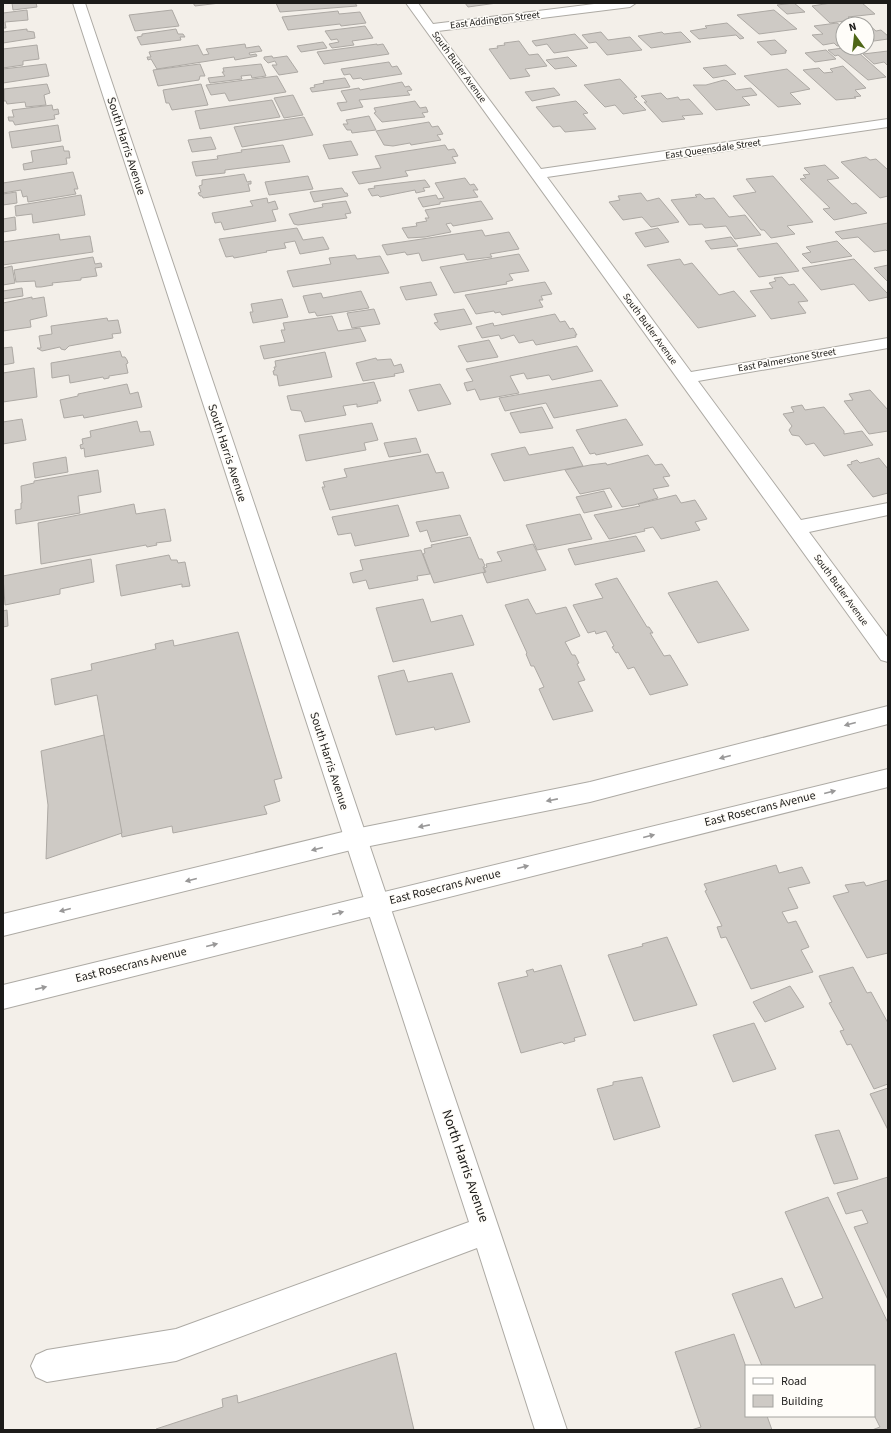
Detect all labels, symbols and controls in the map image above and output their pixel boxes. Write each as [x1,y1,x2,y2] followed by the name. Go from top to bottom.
[449,7,541,32] street label: East Addington Street
[835,16,875,56] north arrow
[847,19,858,35] text: N
[428,28,490,106] street label: South Butler Avenue
[102,95,150,197] street label: South Harris Avenue
[664,135,762,163] street label: East Queensdale Street
[619,290,681,368] street label: South Butler Avenue
[737,344,838,376] street label: East Palmerstone Street
[203,402,251,504] street label: South Harris Avenue
[810,551,872,629] street label: South Butler Avenue
[305,710,353,812] street label: South Harris Avenue
[844,721,857,727] one-way arrow
[718,754,730,760] one-way arrow
[703,787,817,831] street label: East Rosecrans Avenue
[825,789,837,795] one-way arrow
[546,797,558,803] one-way arrow
[418,823,431,829] one-way arrow
[643,833,656,839] one-way arrow
[311,846,323,852] one-way arrow
[517,864,529,870] one-way arrow
[388,865,502,909] street label: East Rosecrans Avenue
[185,877,197,883] one-way arrow
[58,908,71,914] one-way arrow
[332,910,344,916] one-way arrow
[206,942,218,948] one-way arrow
[74,943,188,987] street label: East Rosecrans Avenue
[35,984,47,990] one-way arrow
[436,1107,494,1225] street label: North Harris Avenue
[745,1365,875,1417] legend
[781,1373,807,1390] text: Road
[781,1393,823,1410] text: Building

